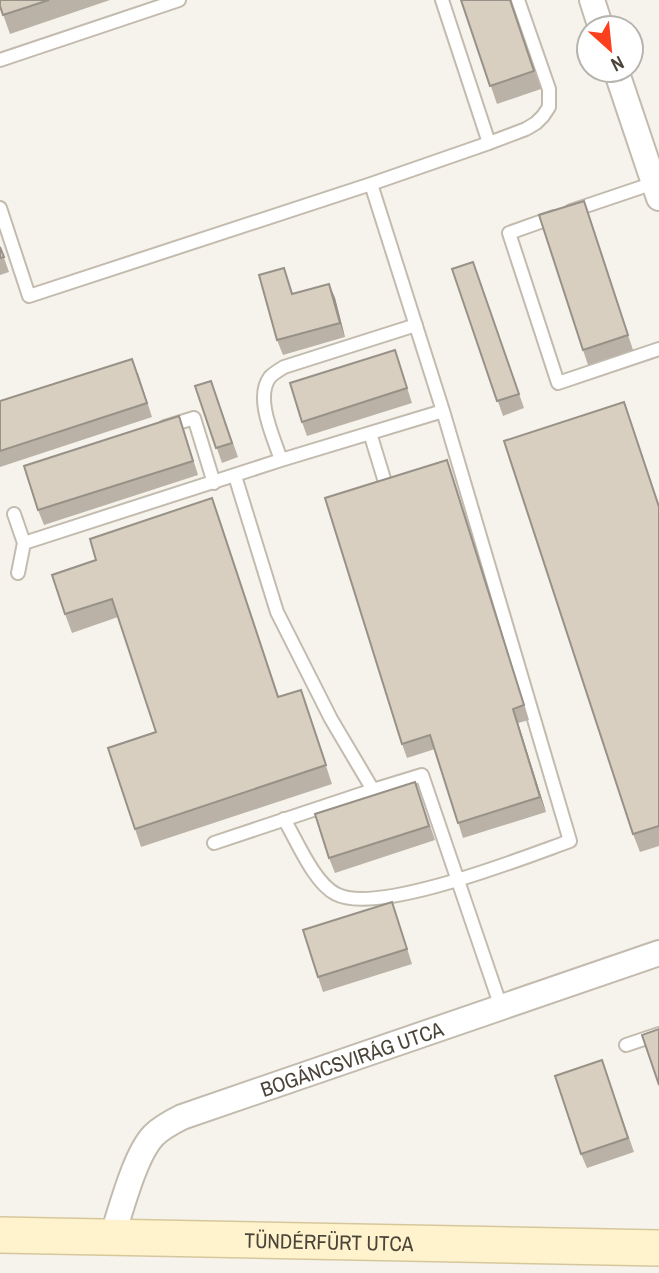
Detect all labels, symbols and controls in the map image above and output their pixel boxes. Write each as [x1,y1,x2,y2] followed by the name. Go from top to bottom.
[575,14,645,84] north arrow
[607,50,629,78] text: N
[256,1014,448,1103] street label: BOGÁNCSVIRÁG UTCA
[244,1225,414,1258] street label: TÜNDÉRFÜRT UTCA

